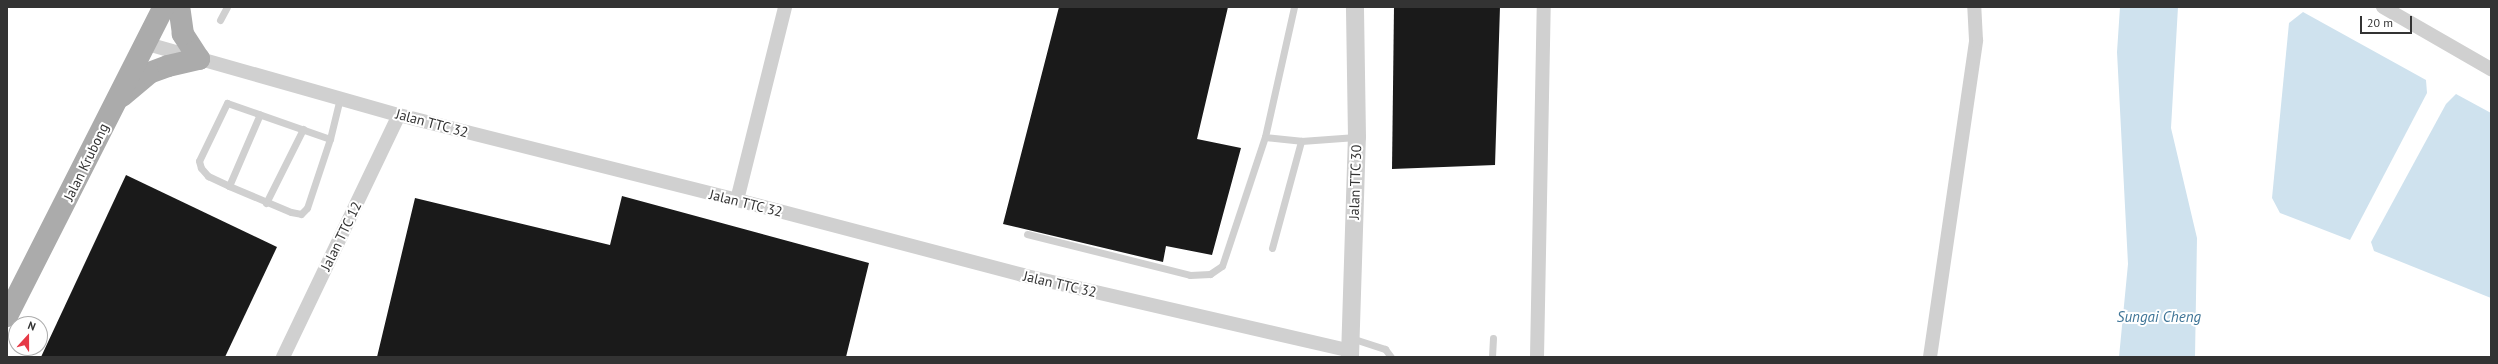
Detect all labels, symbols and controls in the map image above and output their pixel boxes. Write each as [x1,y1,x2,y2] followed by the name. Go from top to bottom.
[2362,8,2414,34] scale bar
[2367,15,2393,30] text: 20 m
[393,105,471,141] street label: Jalan TTC 32
[60,121,112,203] street label: Jalan Krubong
[1345,144,1365,220] street label: Jalan TTC 30
[707,186,785,220] street label: Jalan TTC 32
[317,198,365,274] street label: Jalan TTC 12
[1021,267,1099,301] street label: Jalan TTC 32
[2117,308,2201,326] water label: Sungai Cheng
[8,316,48,356] north arrow
[26,318,38,334] text: N

